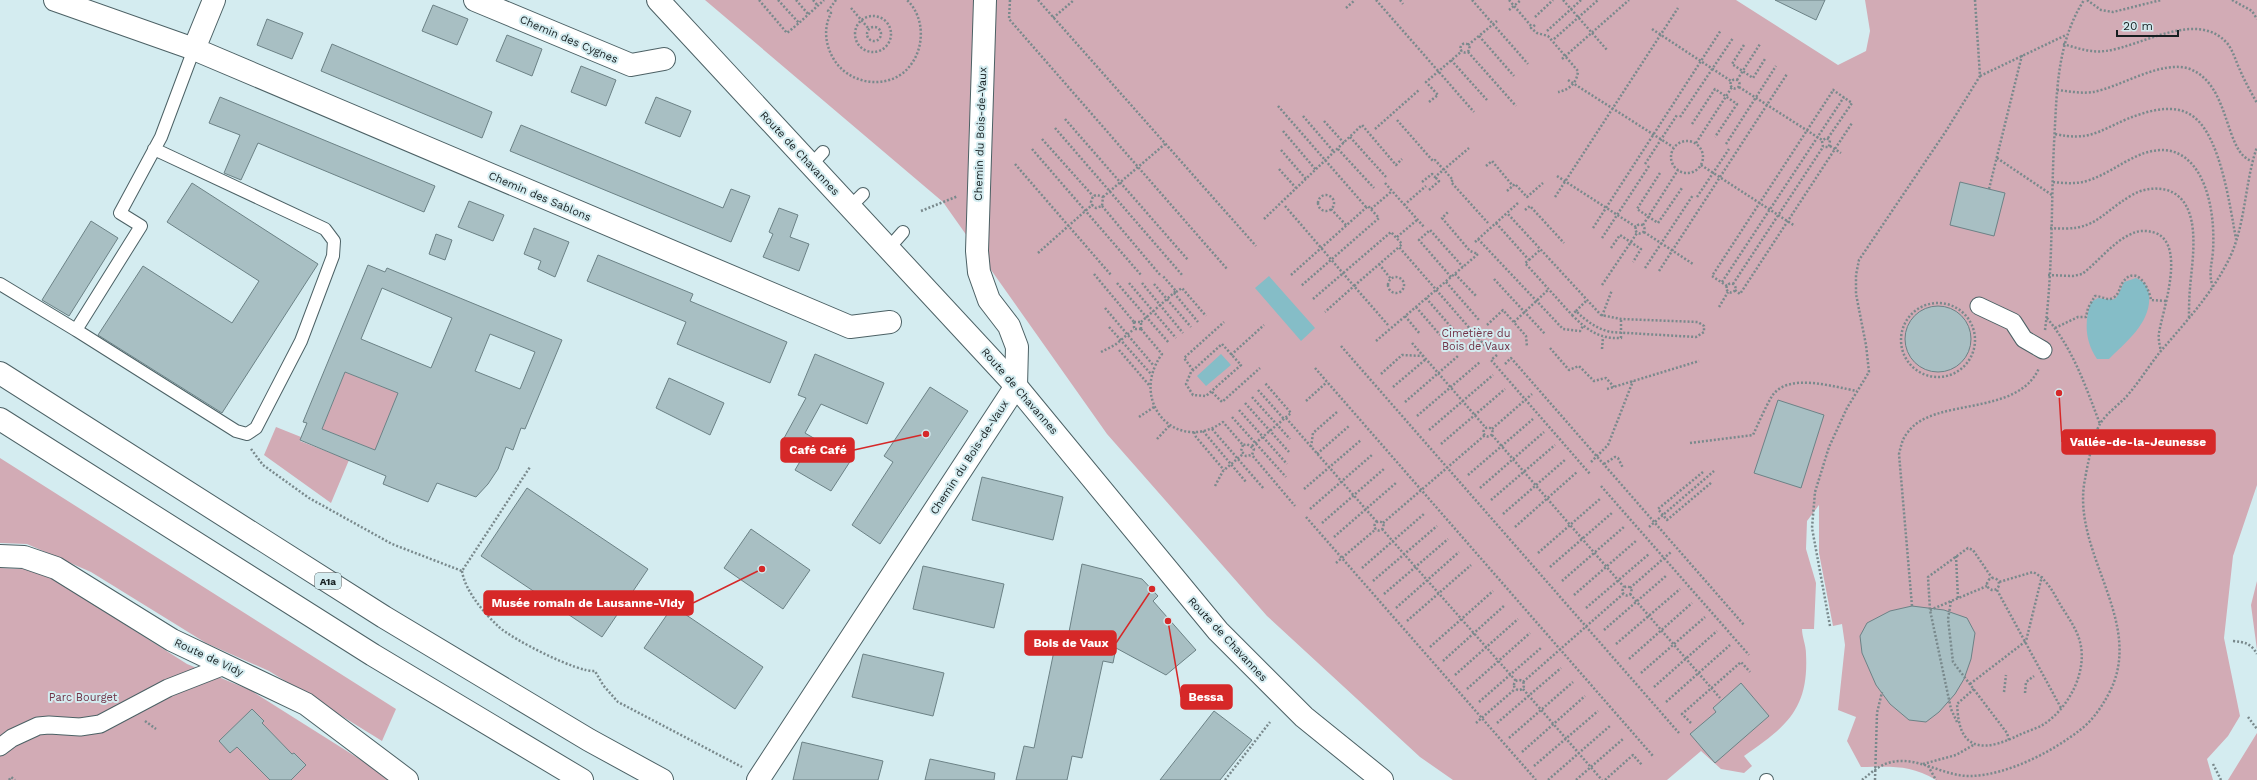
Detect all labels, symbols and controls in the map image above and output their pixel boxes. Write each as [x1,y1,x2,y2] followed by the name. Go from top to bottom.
[2117,12,2178,38] scale bar
[518,13,620,66] street label: Chemin des Cygnes
[2123,19,2153,33] text: 20 m
[972,67,989,201] street label: Chemin du Bois-de-Vaux
[757,109,842,198] street label: Route de Chavannes
[487,169,593,224] street label: Chemin des Sablons
[1441,327,1511,353] park label: Cimetière du Bois de Vaux
[979,345,1061,437] street label: Route de Chavannes
[928,398,1011,517] street label: Chemin du Bois-de-Vaux
[2062,430,2215,454] callout: Vallée-de-la-Jeunesse
[2070,435,2206,449] text: Vallée-de-la-Jeunesse
[781,438,854,462] callout: Café Café
[789,443,847,457] text: Café Café
[315,573,341,589] road number: A1a
[484,591,693,615] callout: Musée romain de Lausanne-Vidy
[1185,595,1270,684] street label: Route de Chavannes
[491,596,685,610] text: Musée romain de Lausanne-Vidy
[1025,631,1116,655] callout: Bois de Vaux
[172,636,246,679] street label: Route de Vidy
[1033,636,1109,650] text: Bois de Vaux
[1181,685,1232,709] callout: Bessa
[1189,690,1223,704] text: Bessa
[49,691,118,704] park label: Parc Bourget

